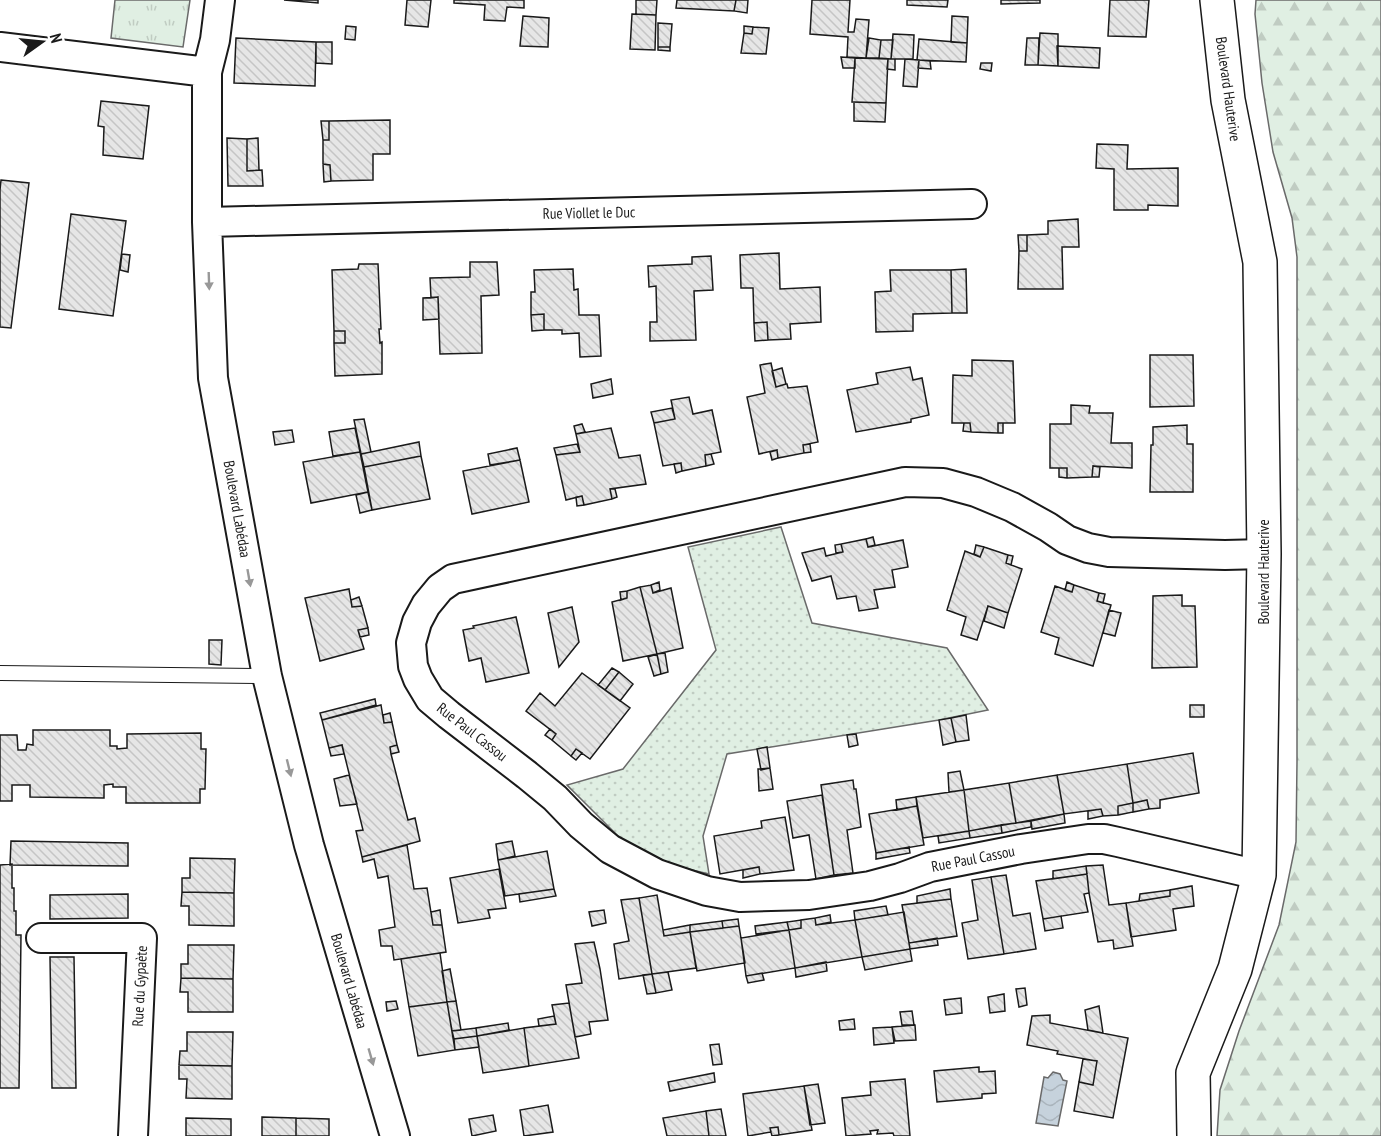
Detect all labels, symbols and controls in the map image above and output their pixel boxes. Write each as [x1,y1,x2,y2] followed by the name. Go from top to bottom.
[12,12,72,72] north arrow
[46,31,67,45] text: N
[1212,36,1245,142] street label: Boulevard Hauterive
[543,202,636,223] street label: Rue Viollet le Duc
[204,271,214,290] one-way arrow
[220,459,255,559] street label: Boulevard Labédaa
[1254,519,1273,625] street label: Boulevard Hauterive
[245,568,254,587] one-way arrow
[433,698,511,765] street label: Rue Paul Cassou
[285,759,295,777] one-way arrow
[930,841,1016,876] street label: Rue Paul Cassou
[327,931,372,1031] street label: Boulevard Labédaa
[128,945,151,1027] street label: Rue du Gypaète
[367,1048,376,1066] one-way arrow

